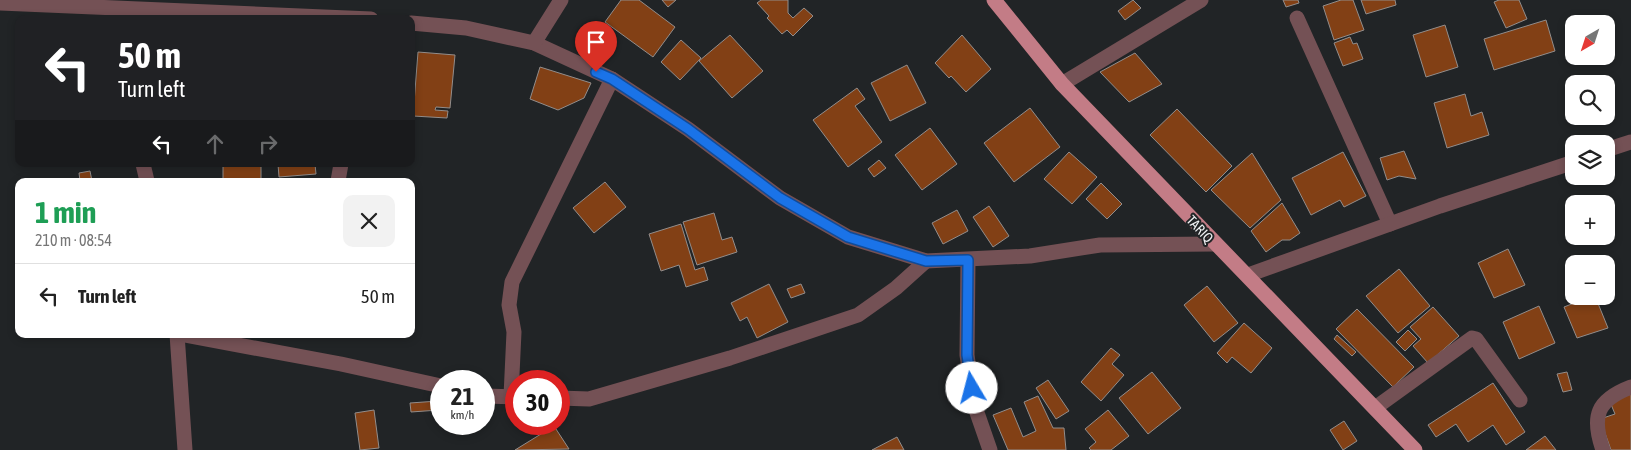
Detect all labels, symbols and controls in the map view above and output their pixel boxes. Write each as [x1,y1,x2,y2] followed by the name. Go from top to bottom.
[1565,15,1615,65] north arrow
[1565,15,1615,305] map controls
[575,21,617,72] pin
[582,28,610,56] icon: arrive
[35,35,100,100] icon: left
[118,35,181,75] text: 50 m
[1565,75,1615,125] button: search
[118,76,185,102] text: Turn left
[148,130,176,158] icon: left
[201,130,229,158] icon: ahead
[254,130,282,158] icon: right
[1565,135,1615,185] button: layers
[35,195,96,229] text: 1 min
[343,195,395,247] button: close
[1565,195,1615,245] button: +
[1184,212,1217,246] street label: TARIQ
[35,231,112,249] text: 210 m · 08:54
[1565,255,1615,305] button: −
[35,282,63,310] icon: left
[78,285,136,307] text: Turn left
[361,285,395,307] text: 50 m
[945,361,997,413] position arrow
[505,370,570,435] speed limit sign: 30
[451,382,474,410] text: 21
[451,408,474,422] text: km/h

